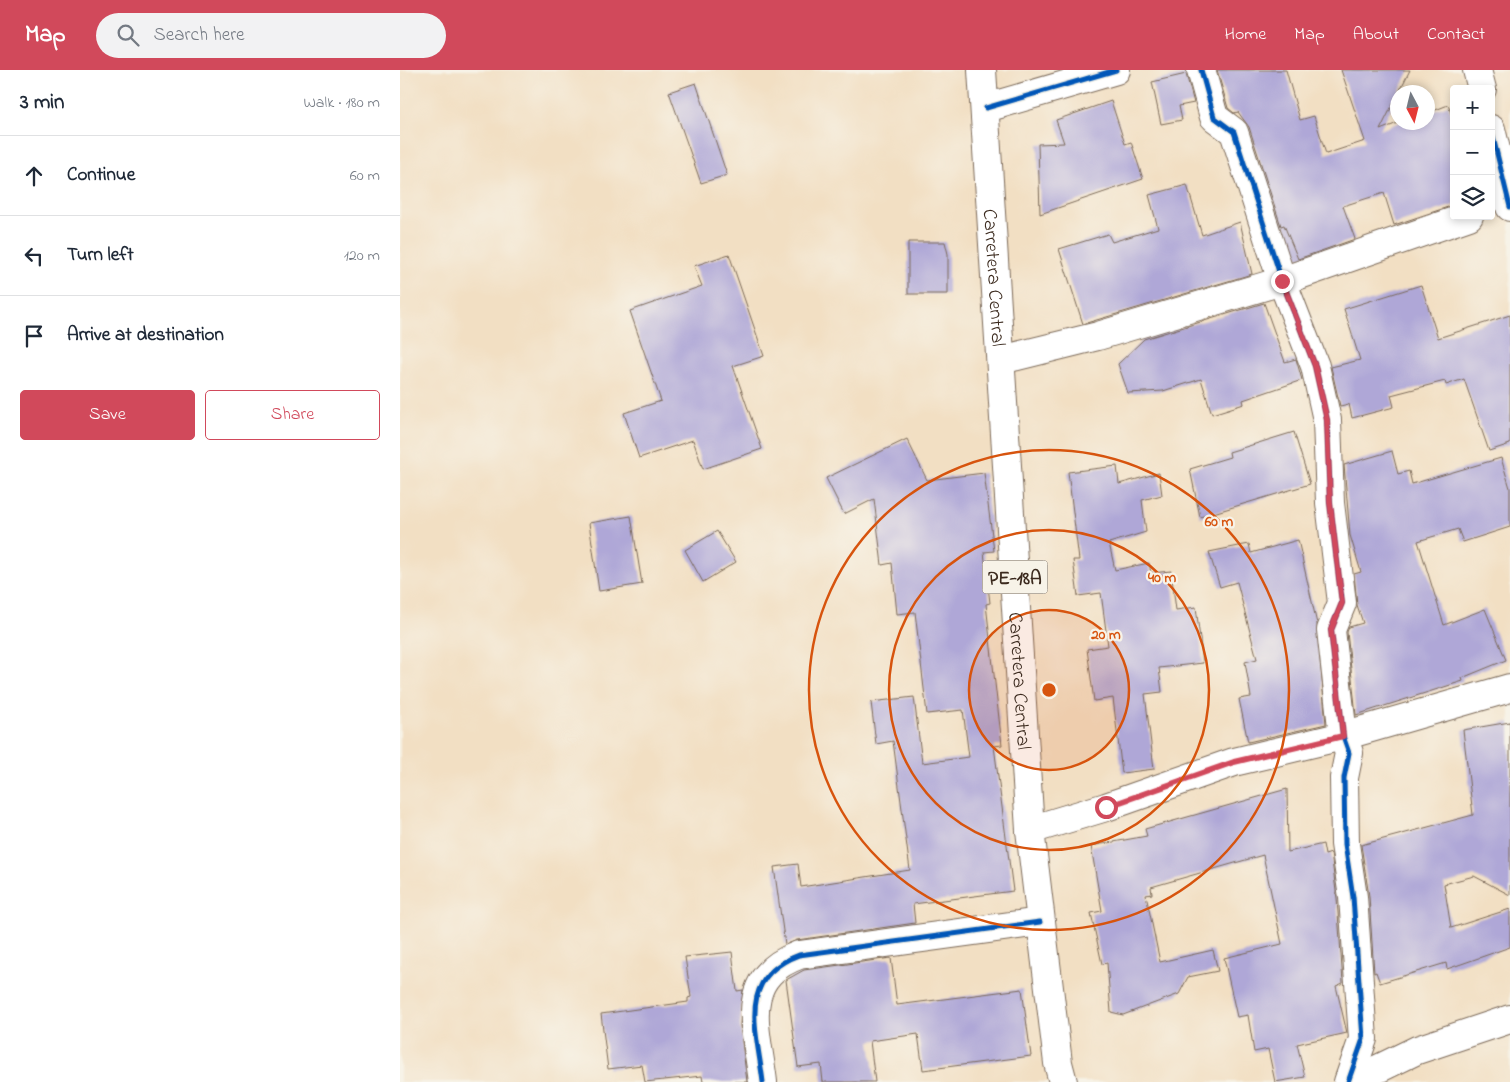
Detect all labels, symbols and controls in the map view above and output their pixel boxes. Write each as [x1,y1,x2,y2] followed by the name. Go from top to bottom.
[96,13,446,58] search box
[25,18,66,53] text: Map
[114,21,142,49] icon: search
[154,22,245,49] text: Search here
[1225,22,1266,48] text: Home
[1294,22,1325,48] text: Map
[1353,22,1399,48] text: About
[1427,22,1485,48] text: Contact
[1390,85,1435,130] north arrow
[1450,85,1495,220] map controls
[1450,85,1495,130] button: +
[20,88,64,118] text: 3 min
[303,91,380,115] text: Walk · 180 m
[1450,130,1495,175] button: −
[20,162,48,190] icon: ahead
[67,162,135,189] text: Continue
[350,164,380,188] text: 60 m
[1450,175,1495,220] button: layers
[974,208,1011,347] street label: Carretera Central
[20,242,48,270] icon: left
[67,242,134,269] text: Turn left
[344,244,380,268] text: 120 m
[1271,270,1294,293] route end
[20,322,48,350] icon: arrive
[67,322,224,349] text: Arrive at destination
[20,390,195,440] button: Save
[205,390,380,440] button: Share
[1204,511,1234,533] text: 60 m
[982,561,1048,594] road number: PE-18A
[1147,567,1176,589] text: 40 m
[999,611,1037,751] street label: Carretera Central
[1090,624,1121,646] text: 20 m
[1040,681,1058,699] centre of rings
[1095,796,1118,819] route start

